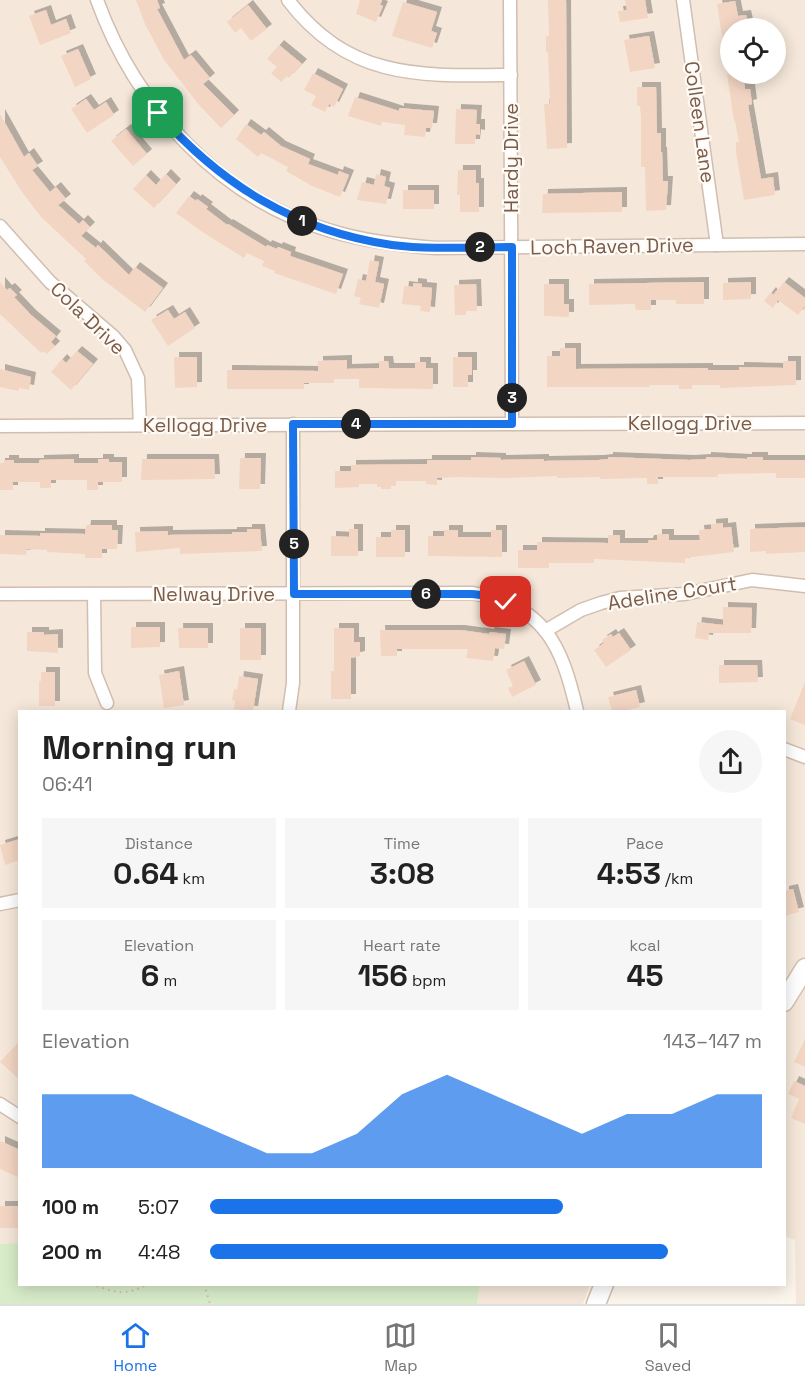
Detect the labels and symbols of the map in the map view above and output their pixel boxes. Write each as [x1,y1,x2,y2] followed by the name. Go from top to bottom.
[679,59,721,185] street label: Colleen Lane
[132,87,183,138] pin
[498,103,524,213] street label: Hardy Drive
[287,206,317,236] pin: 1
[465,232,495,262] pin: 2
[530,232,694,260] street label: Loch Raven Drive
[45,276,131,360] street label: Cola Drive
[497,383,527,413] pin: 3
[341,409,371,439] pin: 4
[628,410,752,436] street label: Kellogg Drive
[143,412,267,438] street label: Kellogg Drive
[279,529,309,559] pin: 5
[605,570,739,616] street label: Adeline Court
[480,576,531,627] pin
[411,579,441,609] pin: 6
[153,581,275,607] street label: Nelway Drive

